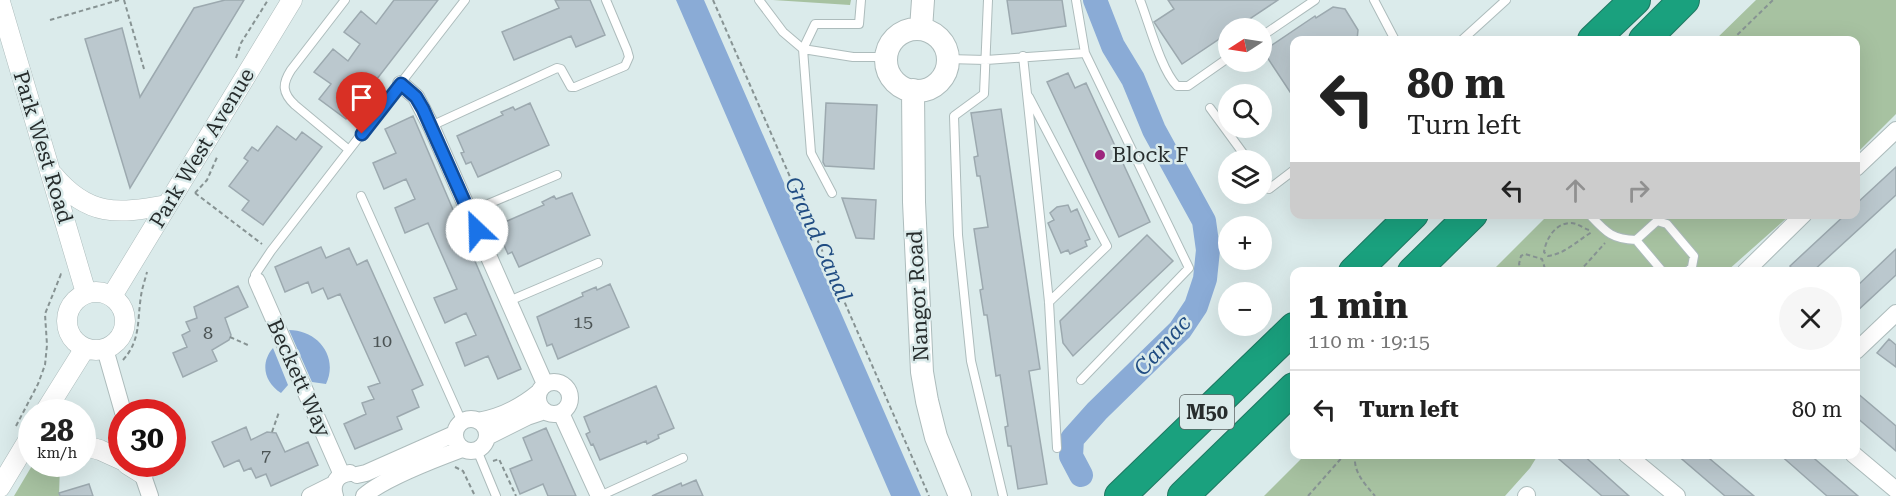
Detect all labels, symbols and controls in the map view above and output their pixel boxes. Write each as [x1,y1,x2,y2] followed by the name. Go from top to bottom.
[1218,18,1272,72] north arrow
[1218,18,1272,336] map controls
[1407,59,1505,108] text: 80 m
[1308,60,1386,138] icon: left
[145,64,259,232] street label: Park West Avenue
[8,68,78,227] street label: Park West Road
[336,72,387,134] pin
[345,81,378,114] icon: arrive
[1218,84,1272,138] button: search
[1407,109,1521,141] text: Turn left
[1112,143,1188,167] place label: Block F
[1093,148,1107,162] marker: Block F
[1218,150,1272,204] button: layers
[780,173,857,305] water label: Grand Canal
[1496,174,1529,207] icon: left
[1559,174,1592,207] icon: ahead
[1622,174,1655,207] icon: right
[445,198,509,262] position arrow
[1218,216,1272,270] button: +
[903,229,933,362] street label: Nangor Road
[1218,282,1272,336] button: −
[1308,285,1408,327] text: 1 min
[1779,287,1842,350] button: close
[1129,310,1196,381] water label: Camac
[573,311,593,332] house number: 15
[262,315,336,441] street label: Beckett Way
[203,322,213,343] house number: 8
[1308,329,1430,353] text: 110 m · 19:15
[372,330,392,351] house number: 10
[1308,393,1341,426] icon: left
[1180,395,1234,429] road number: M50
[1359,397,1459,422] text: Turn left
[1792,397,1842,422] text: 80 m
[108,399,186,477] speed limit sign: 30
[40,413,74,448] text: 28
[37,444,77,462] text: km/h
[261,445,271,466] house number: 7

